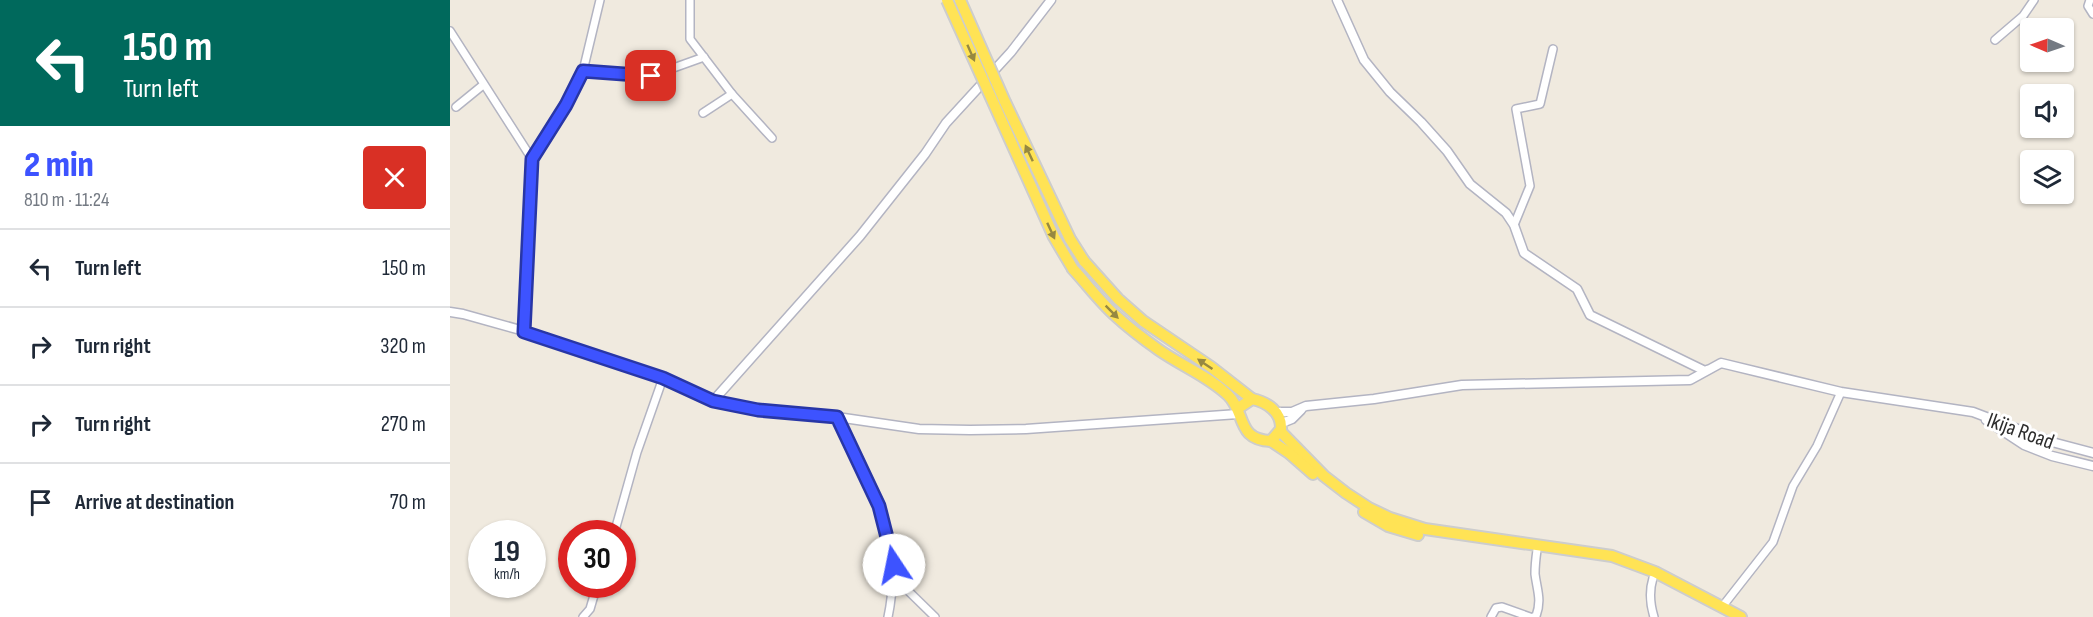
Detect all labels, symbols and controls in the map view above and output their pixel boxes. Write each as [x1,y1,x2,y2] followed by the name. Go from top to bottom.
[2020,18,2074,72] north arrow
[2020,18,2074,204] map controls
[123,22,212,73] text: 150 m
[24,24,102,102] icon: left
[966,45,975,62] one-way arrow
[625,50,676,101] pin
[634,59,667,92] icon: arrive
[123,73,199,105] text: Turn left
[2020,84,2074,138] button: sound
[24,144,94,187] text: 2 min
[1025,144,1034,161] one-way arrow
[363,146,426,209] button: close
[2020,150,2074,204] button: layers
[24,188,109,212] text: 810 m · 11:24
[1047,222,1056,239] one-way arrow
[24,252,57,285] icon: left
[75,255,141,282] text: Turn left
[382,255,426,282] text: 150 m
[1105,304,1119,318] one-way arrow
[24,330,57,363] icon: right
[75,333,151,360] text: Turn right
[380,333,426,360] text: 320 m
[1198,358,1214,370] one-way arrow
[1983,407,2058,456] street label: Ikija Road
[24,408,57,441] icon: right
[75,411,151,438] text: Turn right
[381,411,426,438] text: 270 m
[24,486,57,519] icon: arrive
[75,489,234,516] text: Arrive at destination
[390,489,426,516] text: 70 m
[558,520,636,598] speed limit sign: 30
[862,533,926,597] position arrow
[494,534,520,570] text: 19
[494,565,520,584] text: km/h

